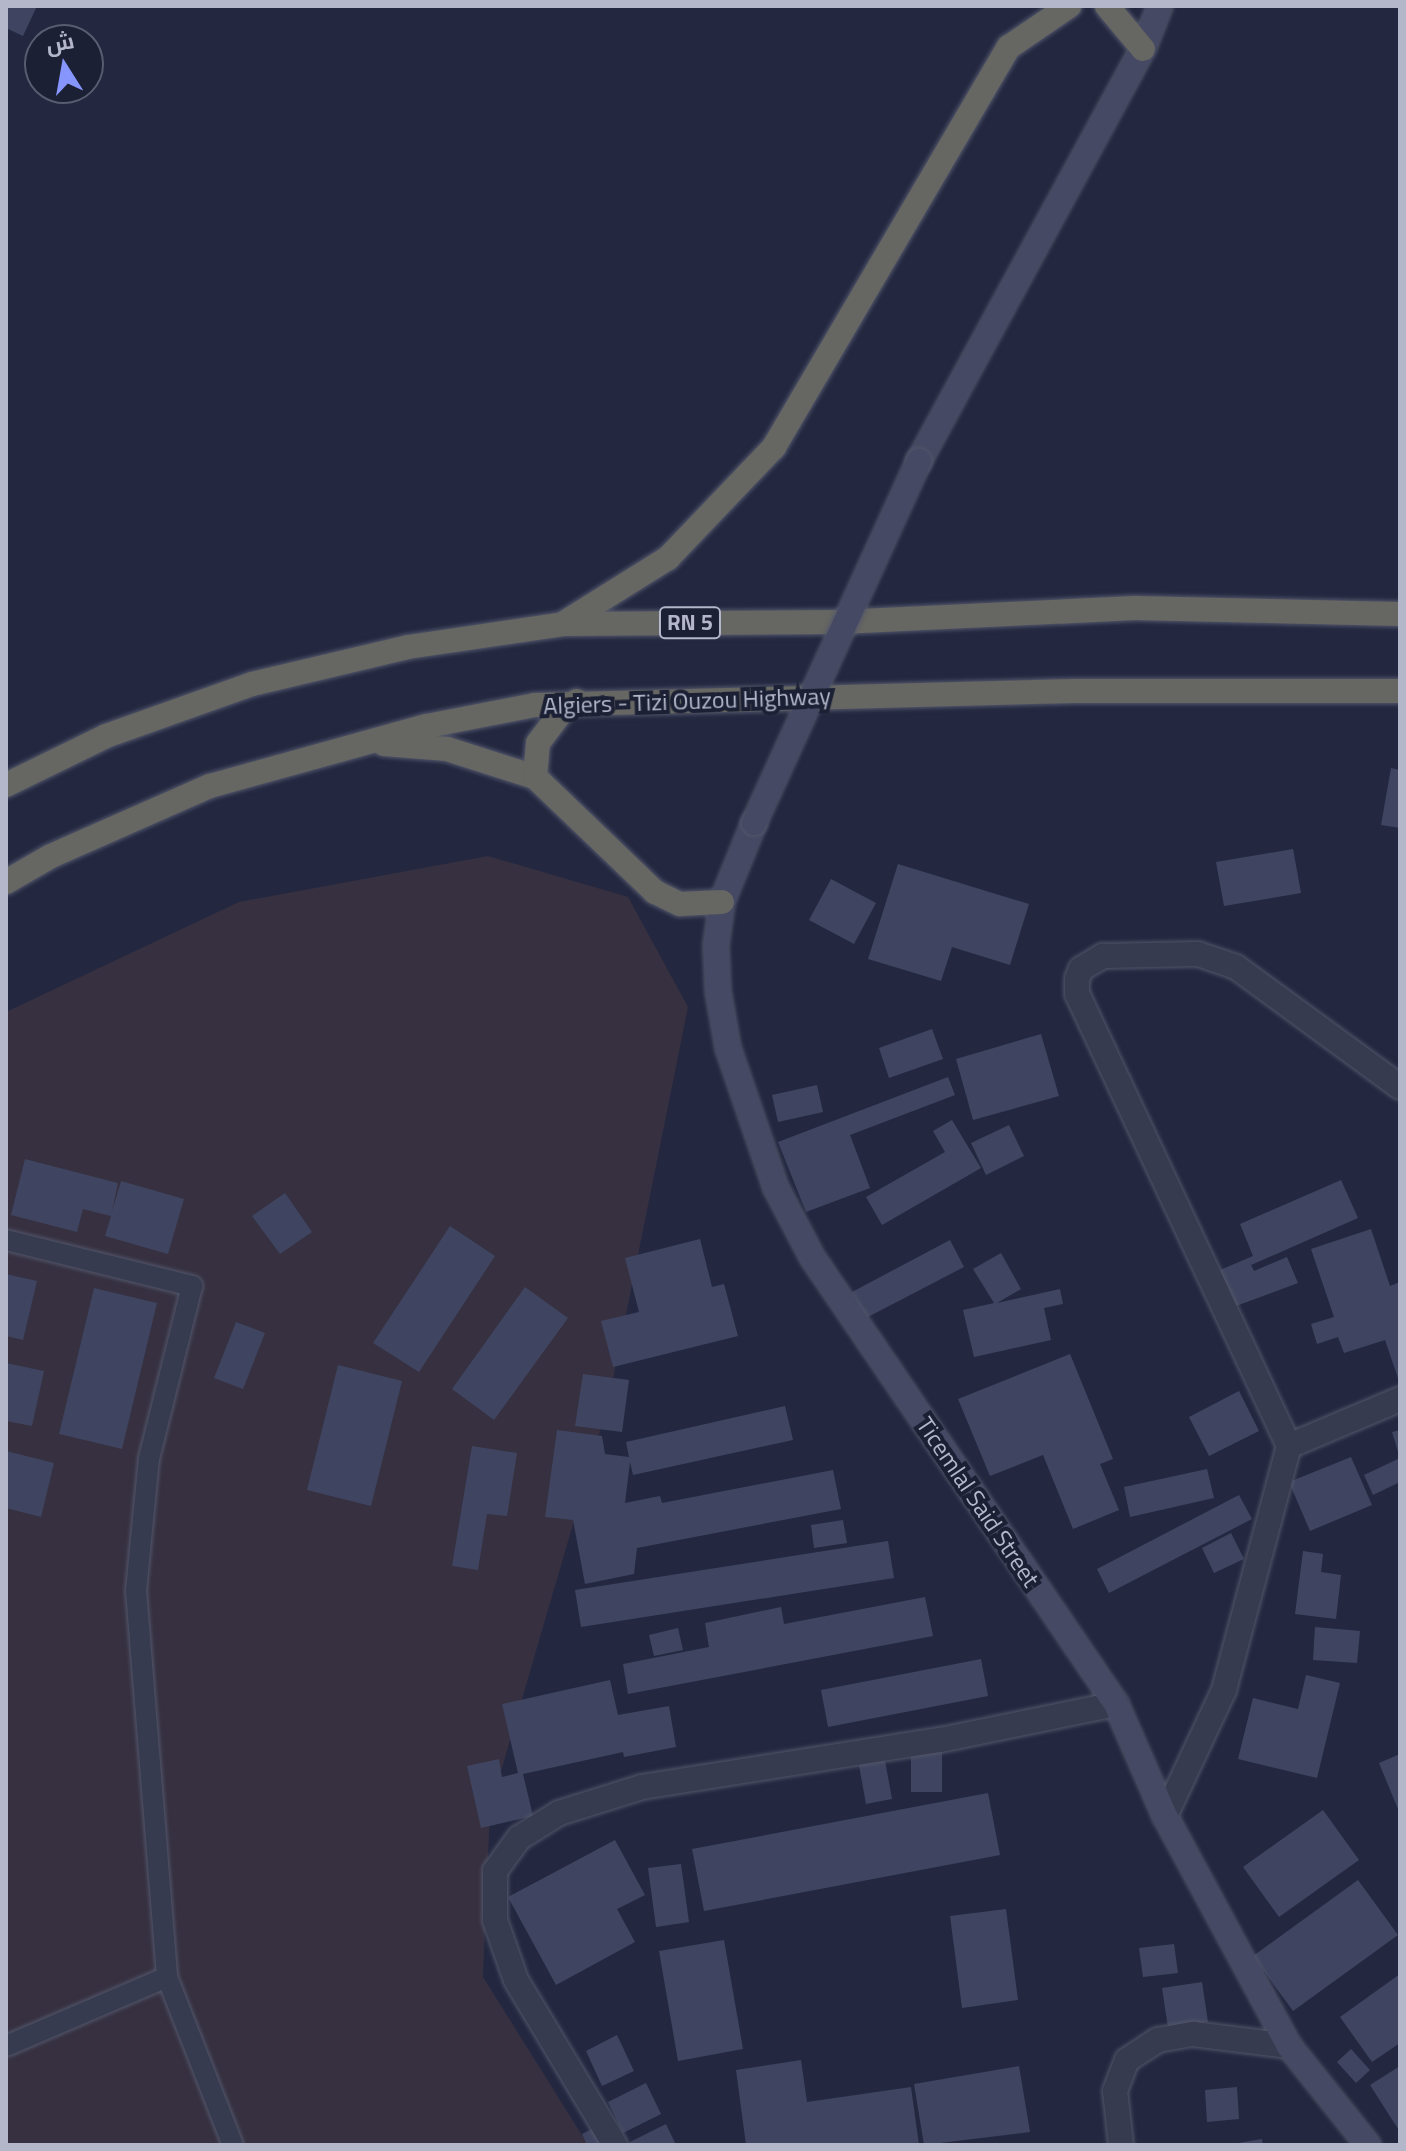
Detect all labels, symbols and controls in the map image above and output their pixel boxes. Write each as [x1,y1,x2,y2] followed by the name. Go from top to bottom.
[43,23,77,62] text: ش
[24,24,104,104] north arrow
[658,605,722,641] road number: RN 5
[543,682,831,720] street label: Algiers - Tizi Ouzou Highway
[910,1411,1046,1593] street label: Ticemlal Said Street

